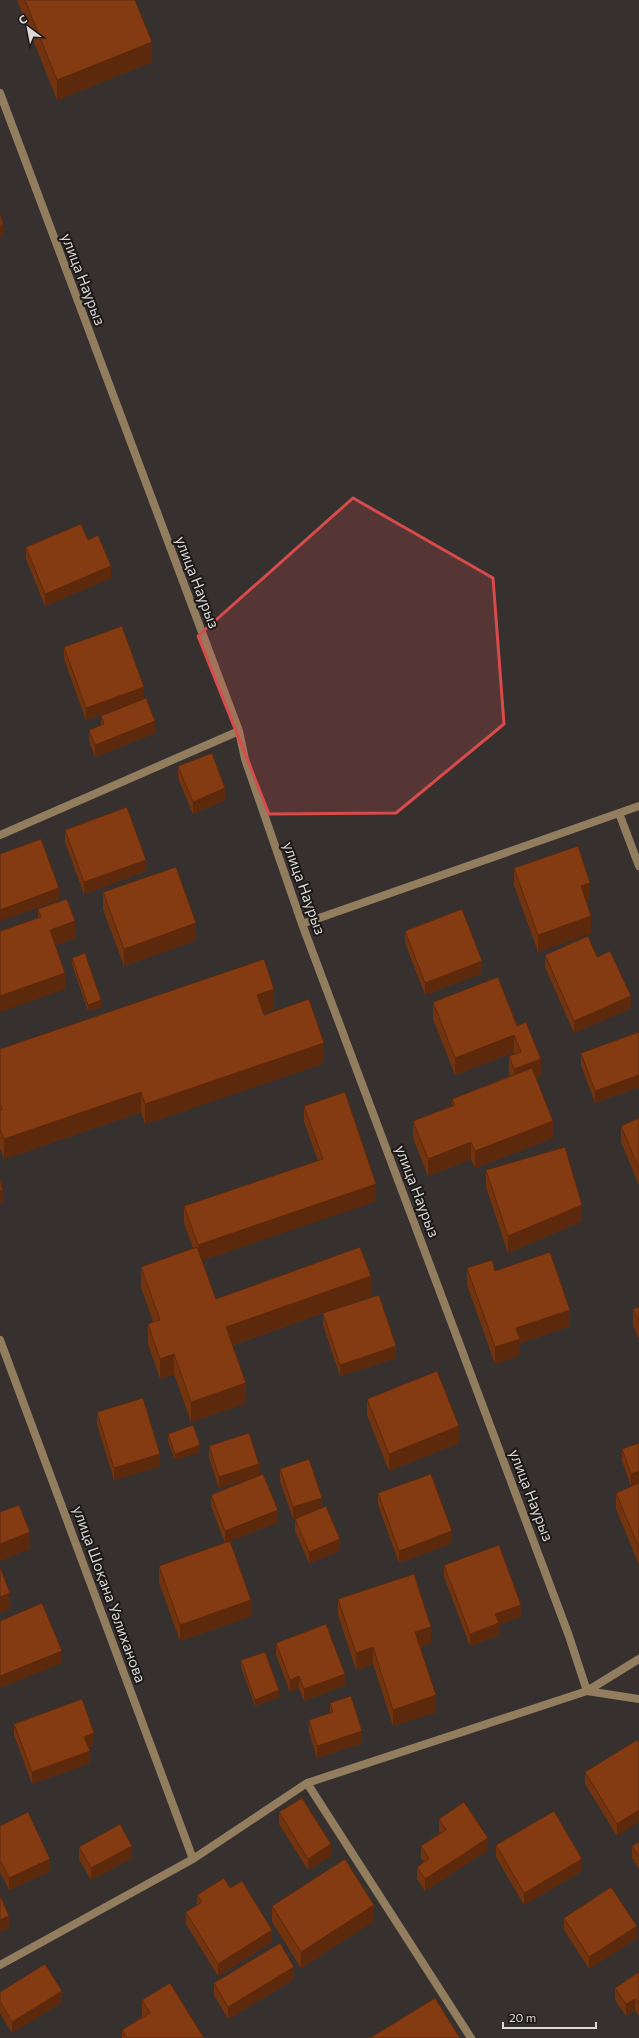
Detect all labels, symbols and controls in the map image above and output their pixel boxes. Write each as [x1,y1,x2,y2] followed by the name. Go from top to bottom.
[8,8,48,48] north arrow
[16,11,29,27] text: С
[58,230,110,328] street label: улица Наурыз
[172,533,224,631] street label: улица Наурыз
[280,839,330,937] street label: улица Наурыз
[392,1142,444,1240] street label: улица Наурыз
[506,1446,558,1544] street label: улица Наурыз
[70,1503,150,1685] street label: улица Шоқана Уәлиханова
[503,2004,596,2030] scale bar
[509,2010,536,2024] text: 20 m

